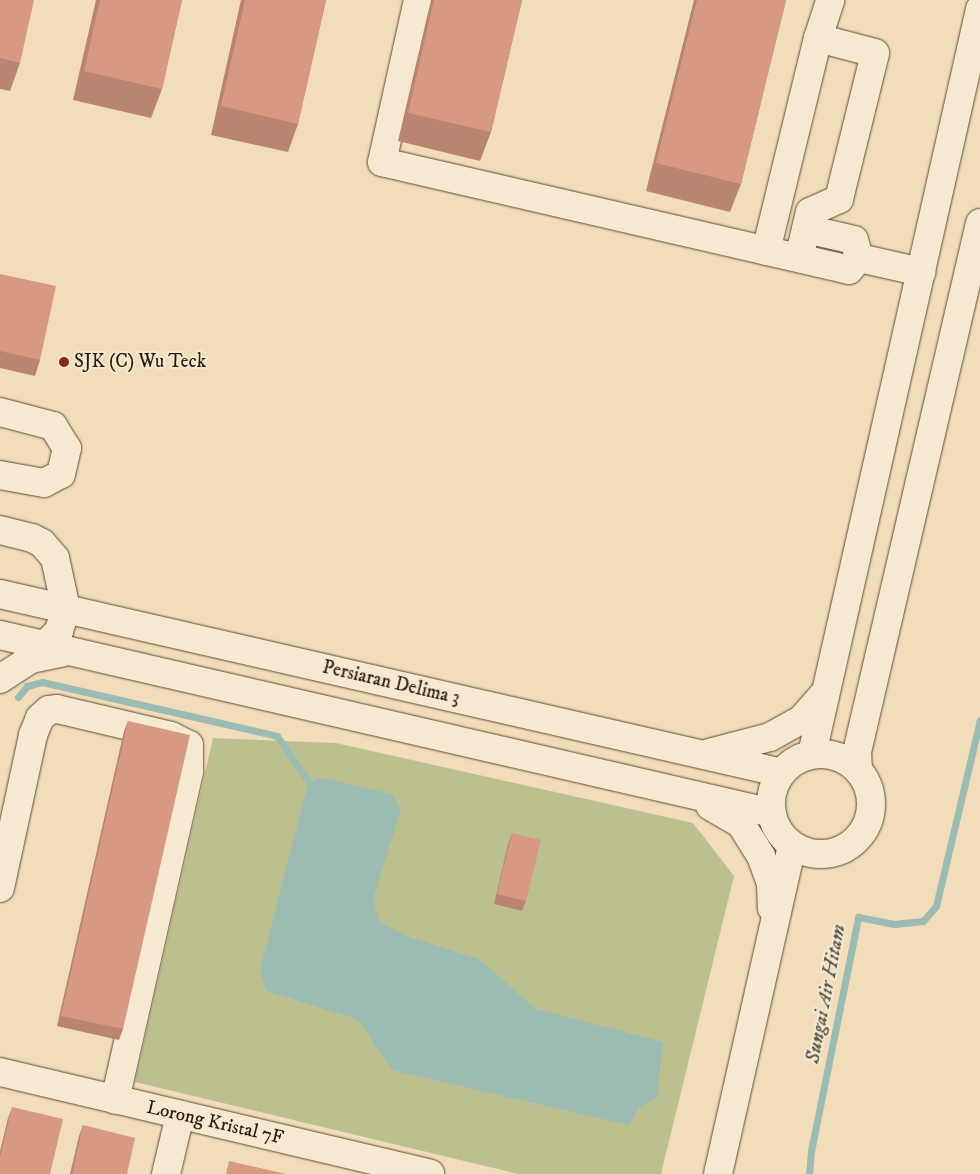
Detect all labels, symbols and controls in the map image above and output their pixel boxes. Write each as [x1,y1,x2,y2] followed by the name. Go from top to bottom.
[74,351,206,373] place label: SJK (C) Wu Teck
[58,356,70,368] marker: SJK (C) Wu Teck
[320,656,462,710] street label: Persiaran Delima 3
[801,922,851,1066] water label: Sungai Air Hitam
[144,1096,286,1150] street label: Lorong Kristal 7F

